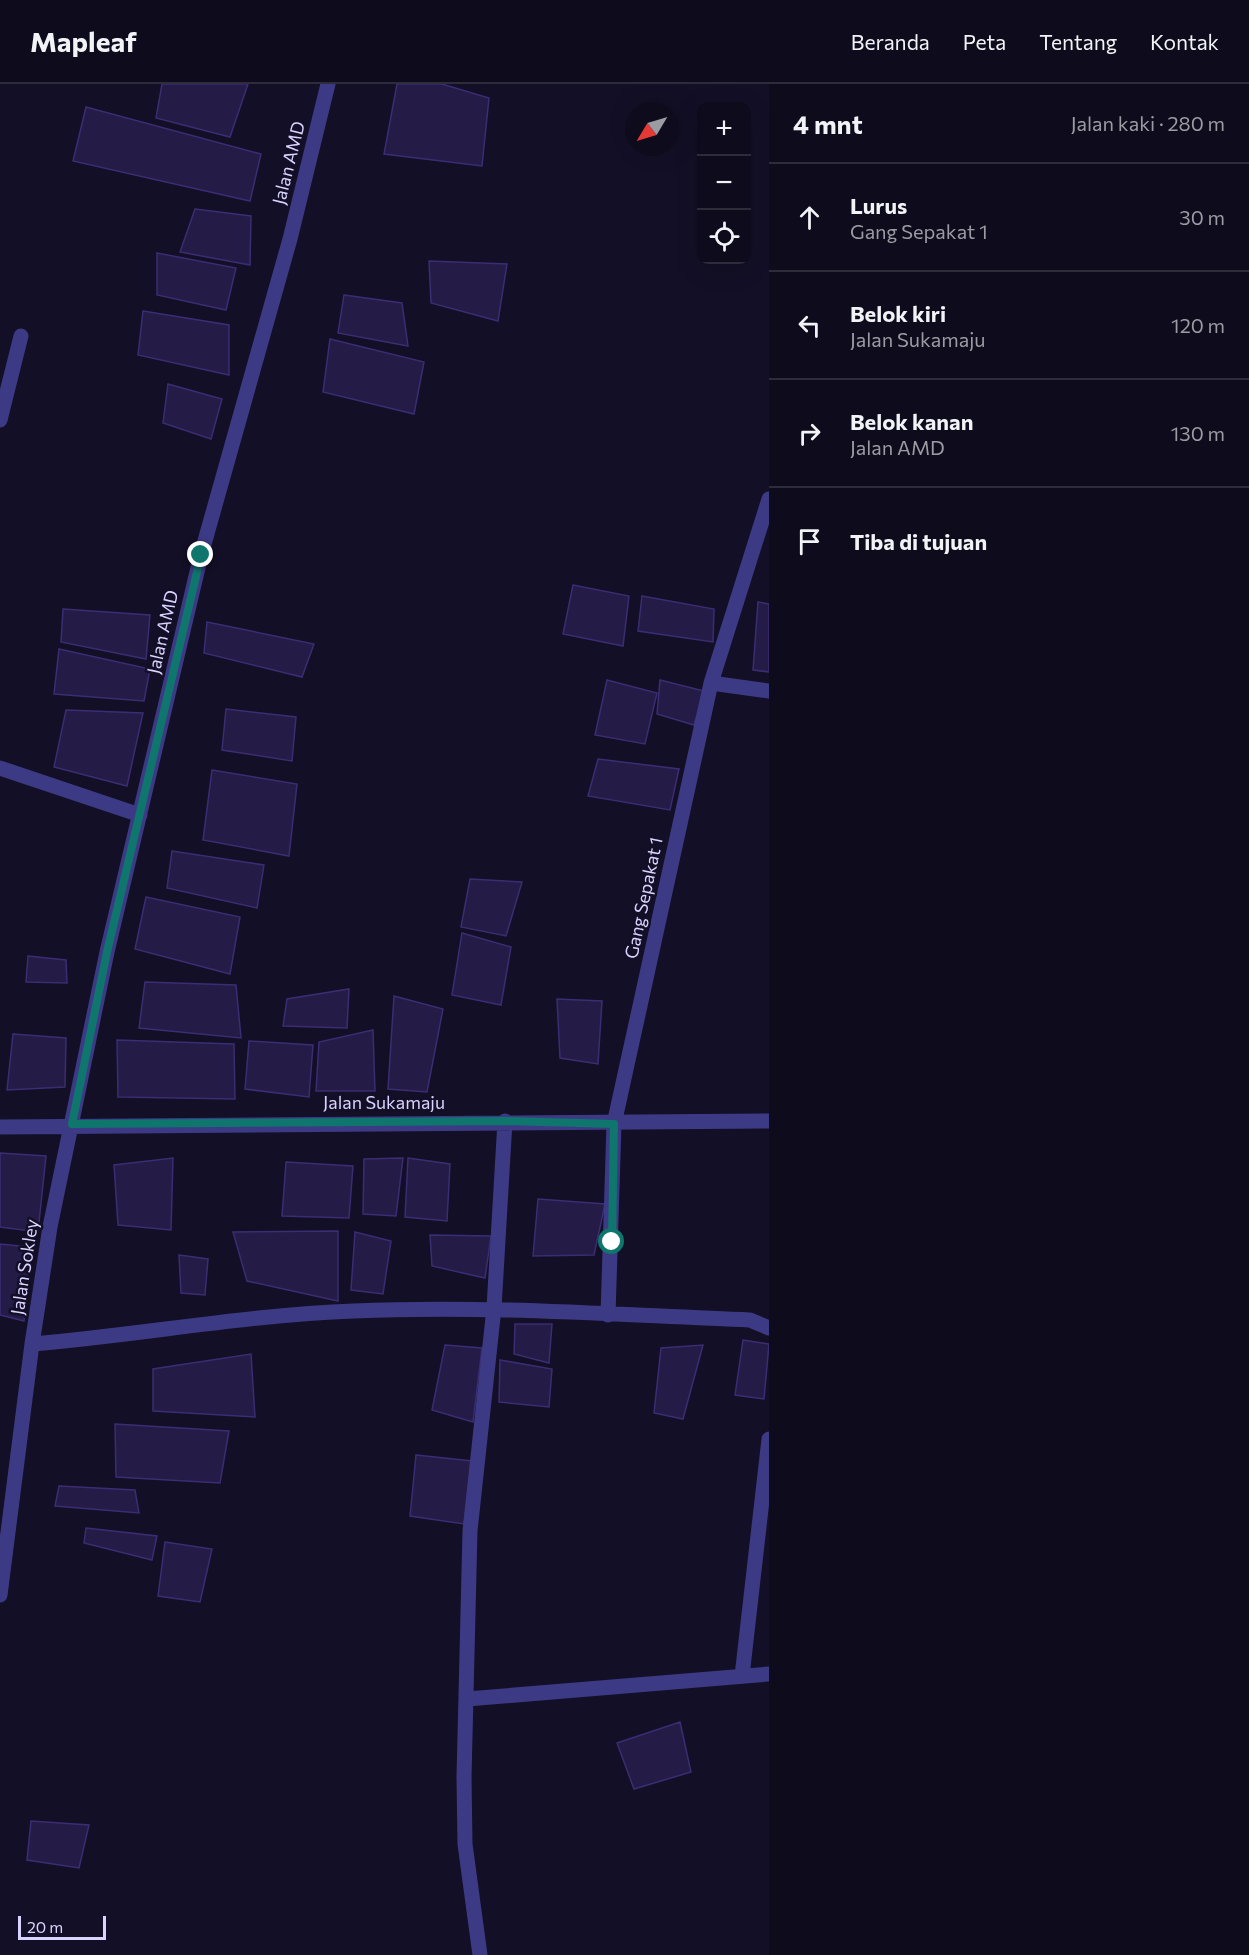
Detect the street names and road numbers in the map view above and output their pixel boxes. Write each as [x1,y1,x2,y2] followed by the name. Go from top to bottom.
[267,119,309,207] street label: Jalan AMD
[142,588,182,676] street label: Jalan AMD
[619,835,667,961] street label: Gang Sepakat 1
[323,1091,445,1113] street label: Jalan Sukamaju
[6,1217,42,1316] street label: Jalan Sokley

